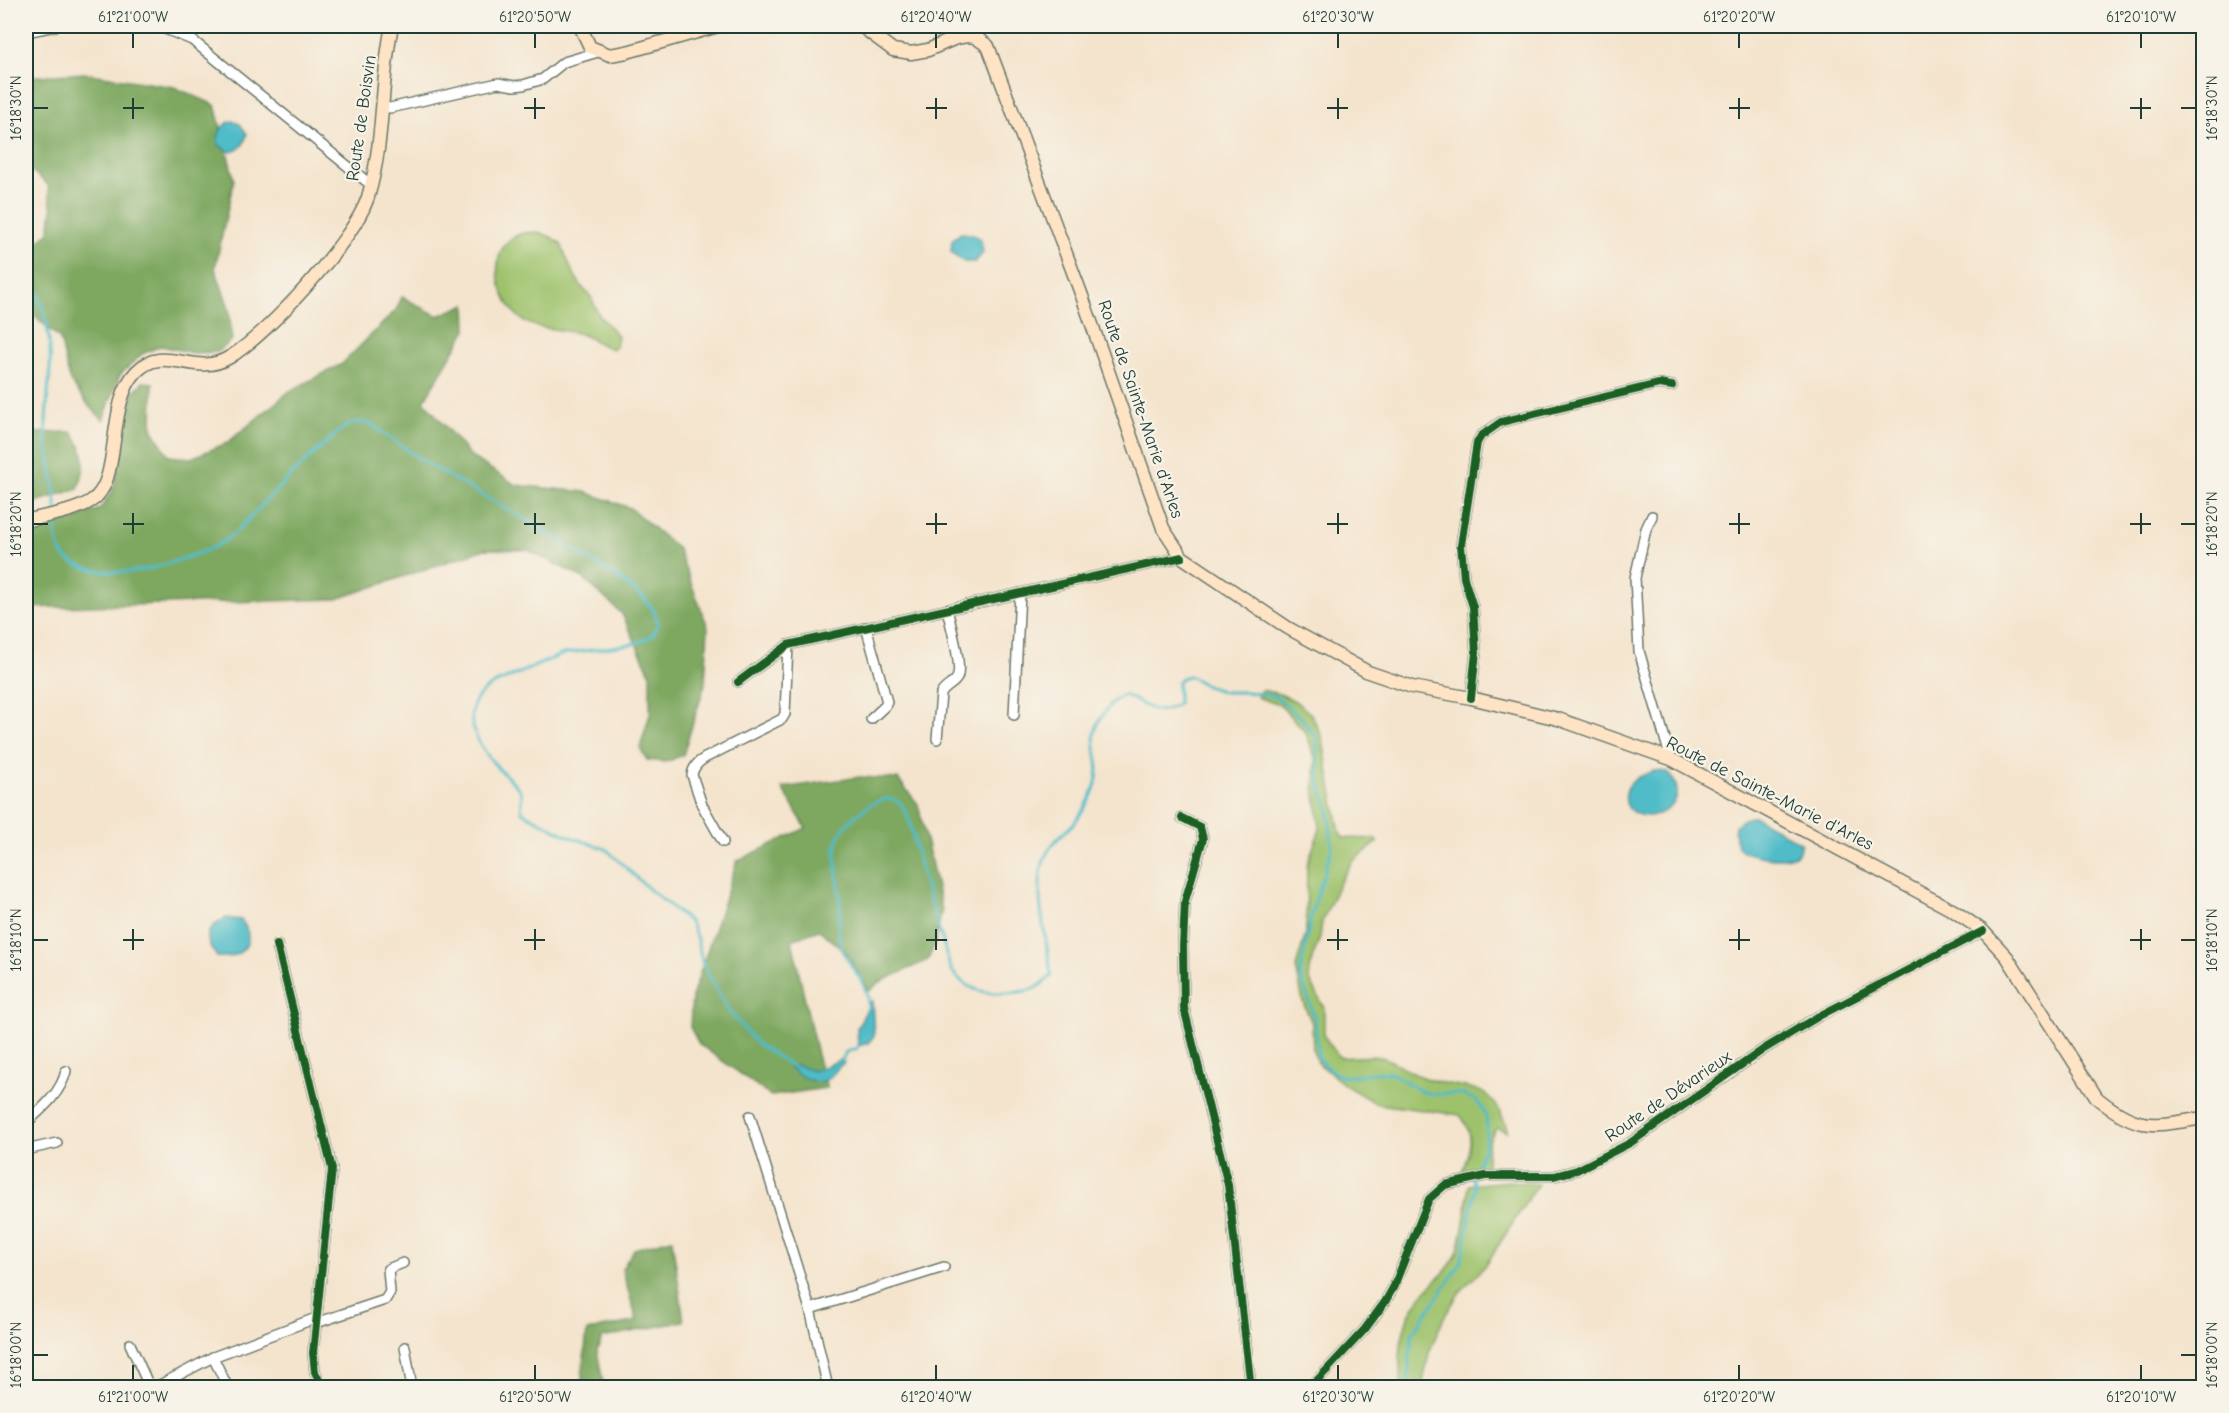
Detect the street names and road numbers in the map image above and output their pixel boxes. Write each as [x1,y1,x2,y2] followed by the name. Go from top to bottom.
[342,54,381,183] street label: Route de Boisvin
[1093,297,1188,521] street label: Route de Sainte-Marie d'Arles
[1663,732,1877,855] street label: Route de Sainte-Marie d'Arles
[1601,1046,1736,1147] street label: Route de Dévarieux

